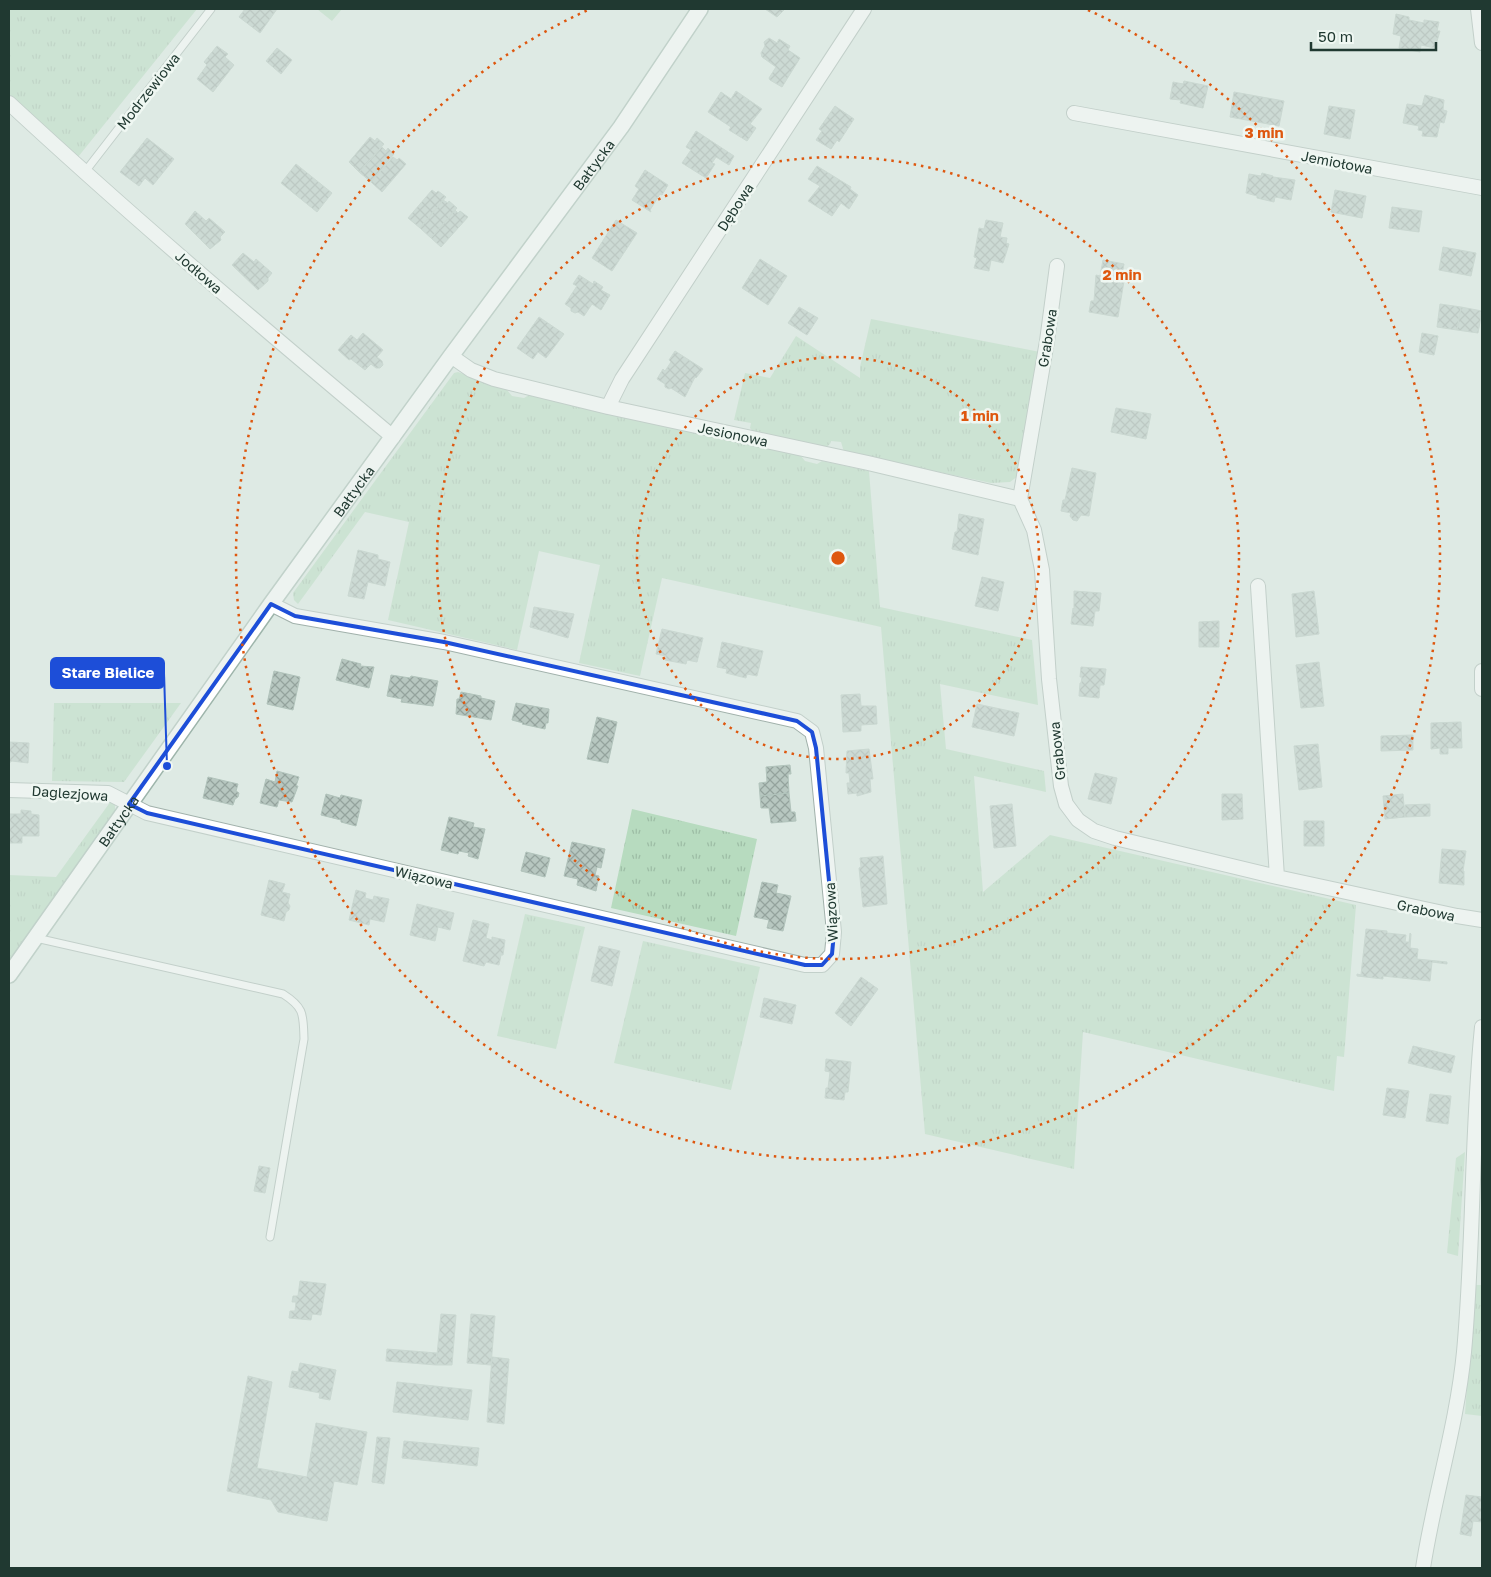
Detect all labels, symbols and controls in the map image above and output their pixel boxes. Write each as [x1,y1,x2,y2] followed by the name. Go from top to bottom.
[1311,20,1436,52] scale bar
[1318,27,1353,45] text: 50 m
[113,49,183,133] street label: Modrzewiowa
[1244,123,1284,141] text: 3 min
[569,136,618,193] street label: Bałtycka
[1300,147,1374,177] street label: Jemiołowa
[713,180,757,234] street label: Dębowa
[172,247,226,297] street label: Jodłowa
[1102,265,1142,283] text: 2 min
[1034,308,1060,368] street label: Grabowa
[961,406,999,424] text: 1 min
[696,418,770,450] street label: Jesionowa
[329,462,377,520] street label: Bałtycka
[829,549,847,567] centre of rings
[51,658,164,688] callout: Stare Bielice
[62,663,155,681] text: Stare Bielice
[1045,721,1069,781] street label: Grabowa
[31,782,109,804] street label: Daglezjowa
[94,792,142,850] street label: Bałtycka
[393,862,455,892] street label: Wiązowa
[821,882,841,942] street label: Wiązowa
[1395,896,1457,924] street label: Grabowa

